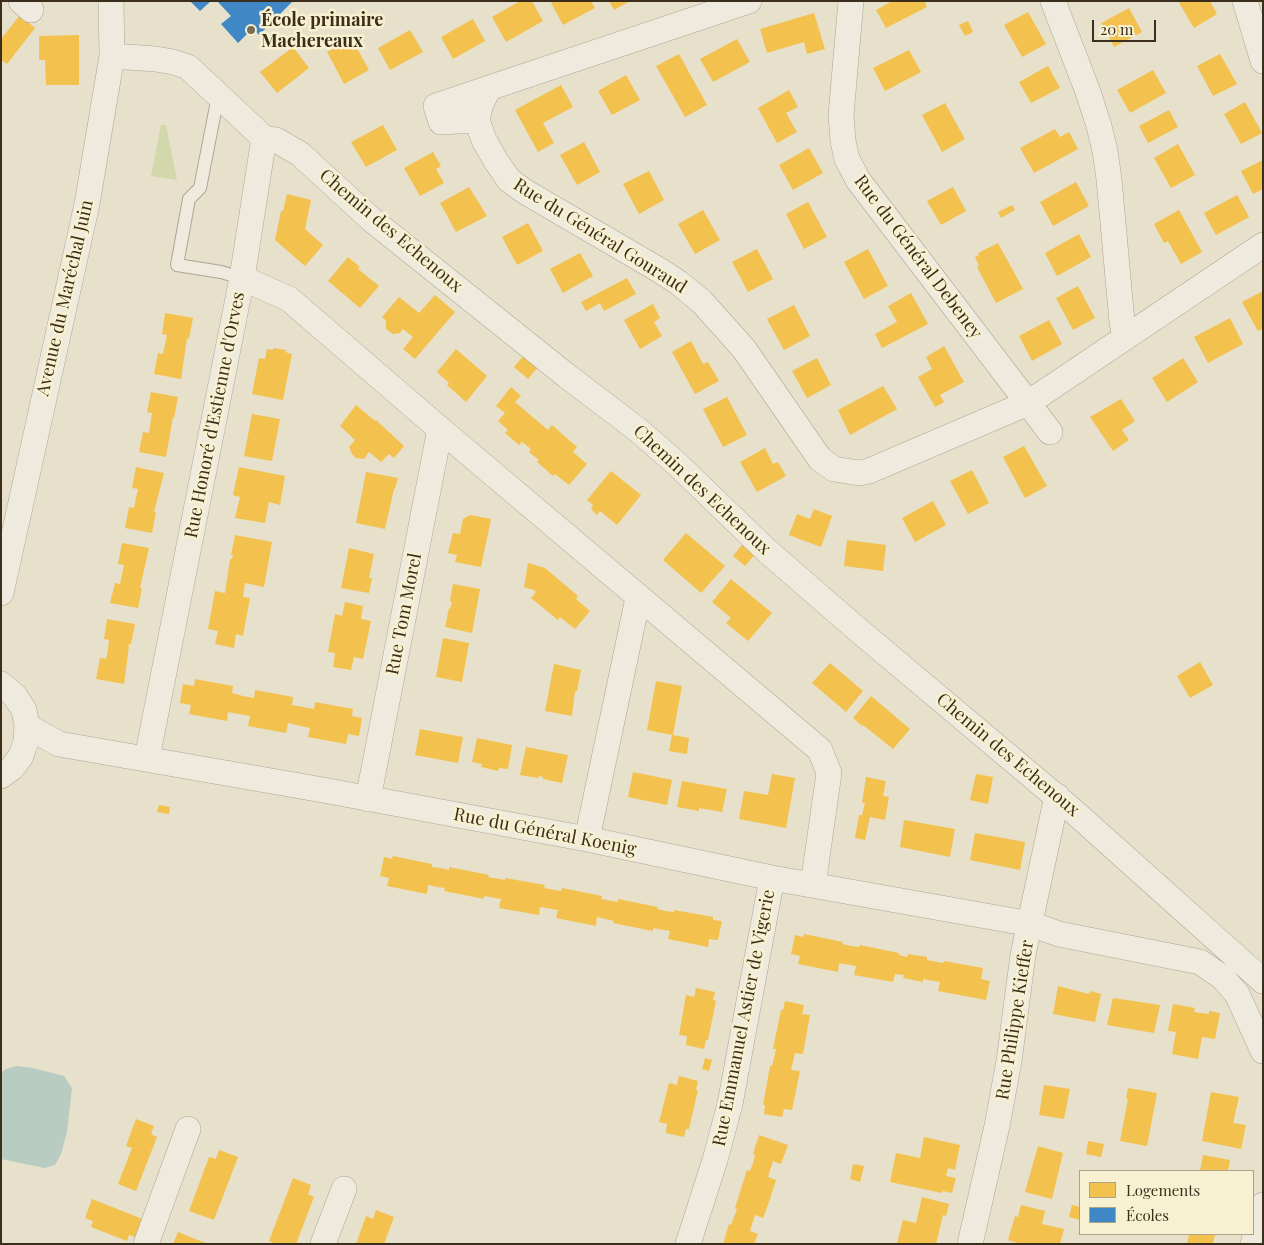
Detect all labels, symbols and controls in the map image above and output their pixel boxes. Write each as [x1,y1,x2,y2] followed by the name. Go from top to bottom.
[261,9,383,52] place label: École primaire Machereaux
[1094,10,1158,42] scale bar
[1100,19,1133,39] text: 20 m
[245,24,257,36] marker: École primaire Machereaux
[315,165,467,297] street label: Chemin des Echenoux
[849,171,987,343] street label: Rue du Général Debeney
[509,174,691,298] street label: Rue du Général Gouraud
[32,198,98,398] street label: Avenue du Maréchal Juin
[181,290,249,540] street label: Rue Honoré d'Estienne d'Orves
[629,421,775,559] street label: Chemin des Echenoux
[382,551,426,677] street label: Rue Tom Morel
[932,689,1084,821] street label: Chemin des Echenoux
[452,804,638,860] street label: Rue du Général Koenig
[708,888,780,1148] street label: Rue Emmanuel Astier de Vigerie
[992,939,1038,1101] street label: Rue Philippe Kieffer
[1079,1170,1254,1235] legend
[1126,1180,1200,1200] text: Logements
[1126,1205,1169,1225] text: Écoles

